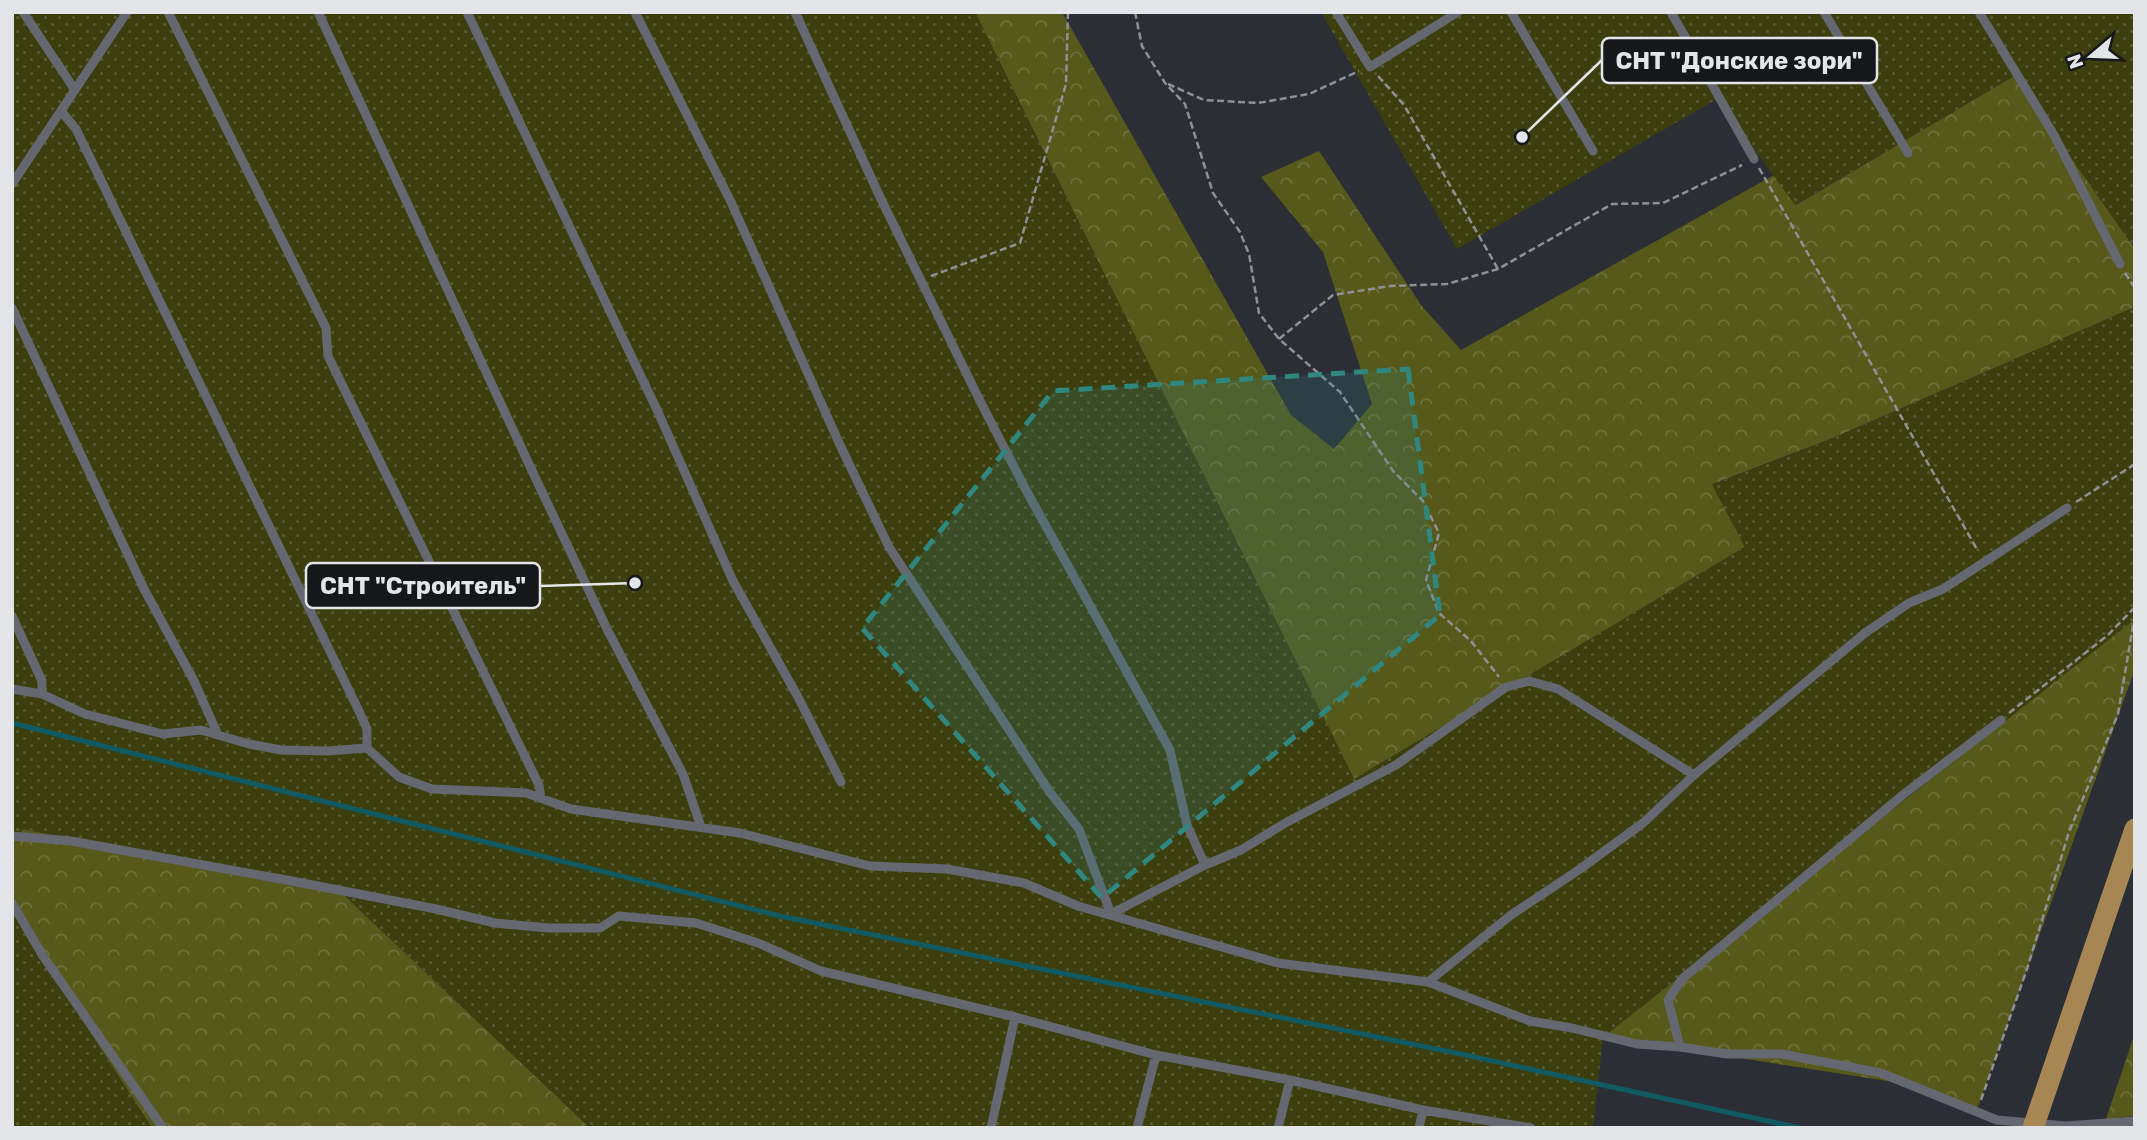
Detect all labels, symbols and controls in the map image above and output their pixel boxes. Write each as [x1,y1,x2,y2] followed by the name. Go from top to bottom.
[2056,21,2126,91] north arrow
[1602,38,1877,83] callout: СНТ "Донские зори"
[1615,47,1863,75] text: СНТ "Донские зори"
[2062,51,2088,72] text: N
[306,563,540,608] callout: СНТ "Строитель"
[320,572,526,600] text: СНТ "Строитель"

